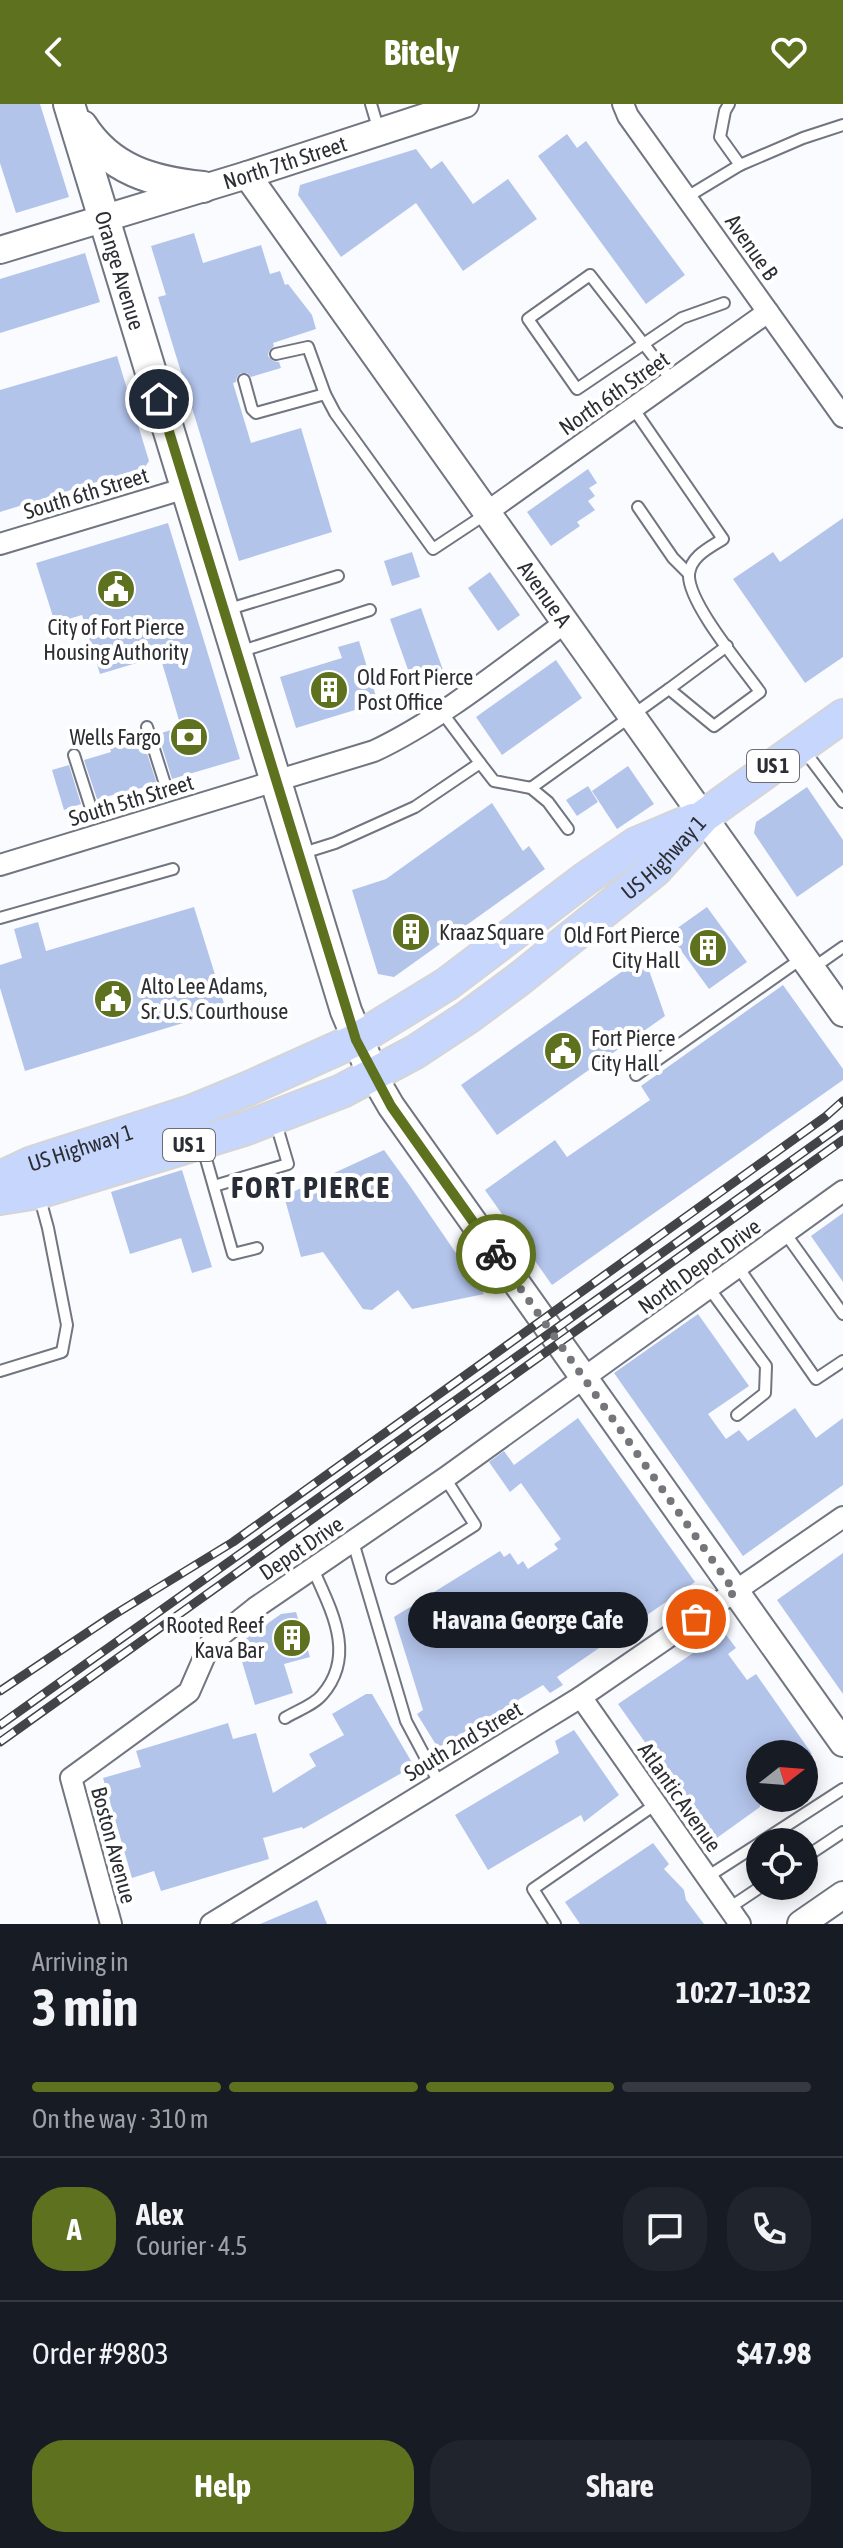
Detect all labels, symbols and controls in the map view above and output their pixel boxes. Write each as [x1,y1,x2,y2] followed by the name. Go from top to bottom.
[32,30,76,74] icon: back
[767,30,811,74] icon: heart
[384,31,459,73] text: Bitely
[220,130,350,195] street label: North 7th Street
[89,208,150,333] street label: Orange Avenue
[720,209,784,285] street label: Avenue B
[554,346,674,440] street label: North 6th Street
[125,365,193,433] pin
[137,377,181,421] icon: home
[21,462,151,524] street label: South 6th Street
[513,556,577,632] street label: Avenue A
[95,568,137,610] public building icon: City of Fort Pierce Housing Authority
[43,614,189,665] place label: City of Fort Pierce Housing Authority
[357,664,473,715] place label: Old Fort Pierce Post Office
[308,669,350,711] building icon: Old Fort Pierce Post Office
[168,716,210,758] bank icon: Wells Fargo
[69,724,161,750] place label: Wells Fargo
[747,750,799,782] road number: US 1
[66,769,196,831] street label: South 5th Street
[616,810,711,905] street label: US Highway 1
[390,911,432,953] building icon: Kraaz Square
[439,919,544,945] place label: Kraaz Square
[564,922,680,973] place label: Old Fort Pierce City Hall
[687,927,729,969] building icon: Old Fort Pierce City Hall
[141,973,288,1024] place label: Alto Lee Adams, Sr. U.S. Courthouse
[92,978,134,1020] public building icon: Alto Lee Adams, Sr. U.S. Courthouse
[591,1025,675,1076] place label: Fort Pierce City Hall
[542,1030,584,1072] public building icon: Fort Pierce City Hall
[25,1119,136,1177] street label: US Highway 1
[163,1129,215,1161] road number: US 1
[231,1170,391,1204] district label: FORT PIERCE
[633,1213,765,1319] street label: North Depot Drive
[456,1214,536,1294] courier
[474,1232,518,1276] icon: bike
[254,1511,348,1585] street label: Depot Drive
[662,1585,730,1653] pin
[408,1591,648,1647] callout: Havana George Cafe
[674,1597,718,1641] icon: bag
[432,1605,624,1635] text: Havana George Cafe
[166,1612,265,1663] place label: Rooted Reef Kava Bar
[271,1617,313,1659] building icon: Rooted Reef Kava Bar
[399,1696,527,1786] street label: South 2nd Street
[633,1737,727,1857] street label: Atlantic Avenue
[746,1740,818,1812] north arrow
[746,1740,818,1900] map controls
[86,1784,142,1906] street label: Boston Avenue
[746,1828,818,1900] button: locate
[32,1947,129,1977] text: Arriving in
[676,1975,811,2009] text: 10:27–10:32
[32,1977,138,2037] text: 3 min
[32,2104,209,2134] text: On the way · 310 m
[623,2187,707,2271] button: chat
[727,2187,811,2271] button: phone
[136,2197,184,2231] text: Alex
[67,2212,81,2246] text: A
[136,2231,247,2261] text: Courier · 4.5
[32,2336,169,2370] text: Order #9803
[737,2336,811,2370] text: $47.98
[32,2440,414,2532] button: Help
[430,2440,811,2532] button: Share

